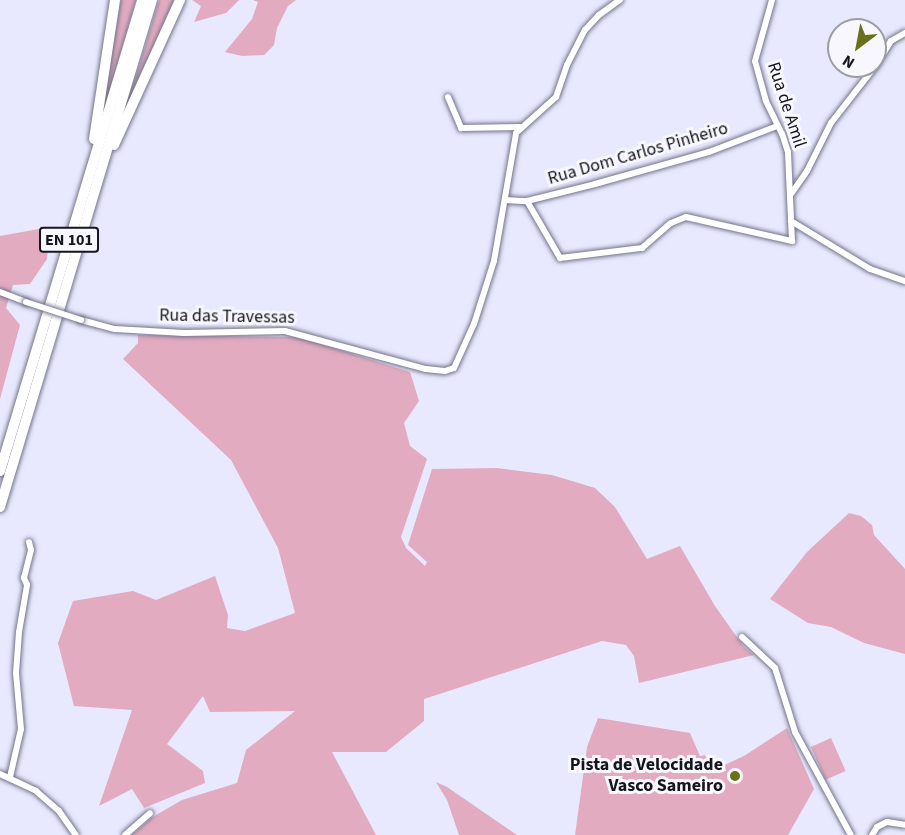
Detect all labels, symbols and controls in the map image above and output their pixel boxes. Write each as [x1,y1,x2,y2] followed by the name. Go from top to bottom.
[827,18,887,78] north arrow
[838,49,859,74] text: N
[762,59,810,151] street label: Rua de Amil
[545,118,731,190] street label: Rua Dom Carlos Pinheiro
[39,227,99,253] road number: EN 101
[159,305,295,329] street label: Rua das Travessas
[570,755,723,798] place label: Pista de Velocidade Vasco Sameiro
[728,769,742,783] marker: Pista de Velocidade Vasco Sameiro

